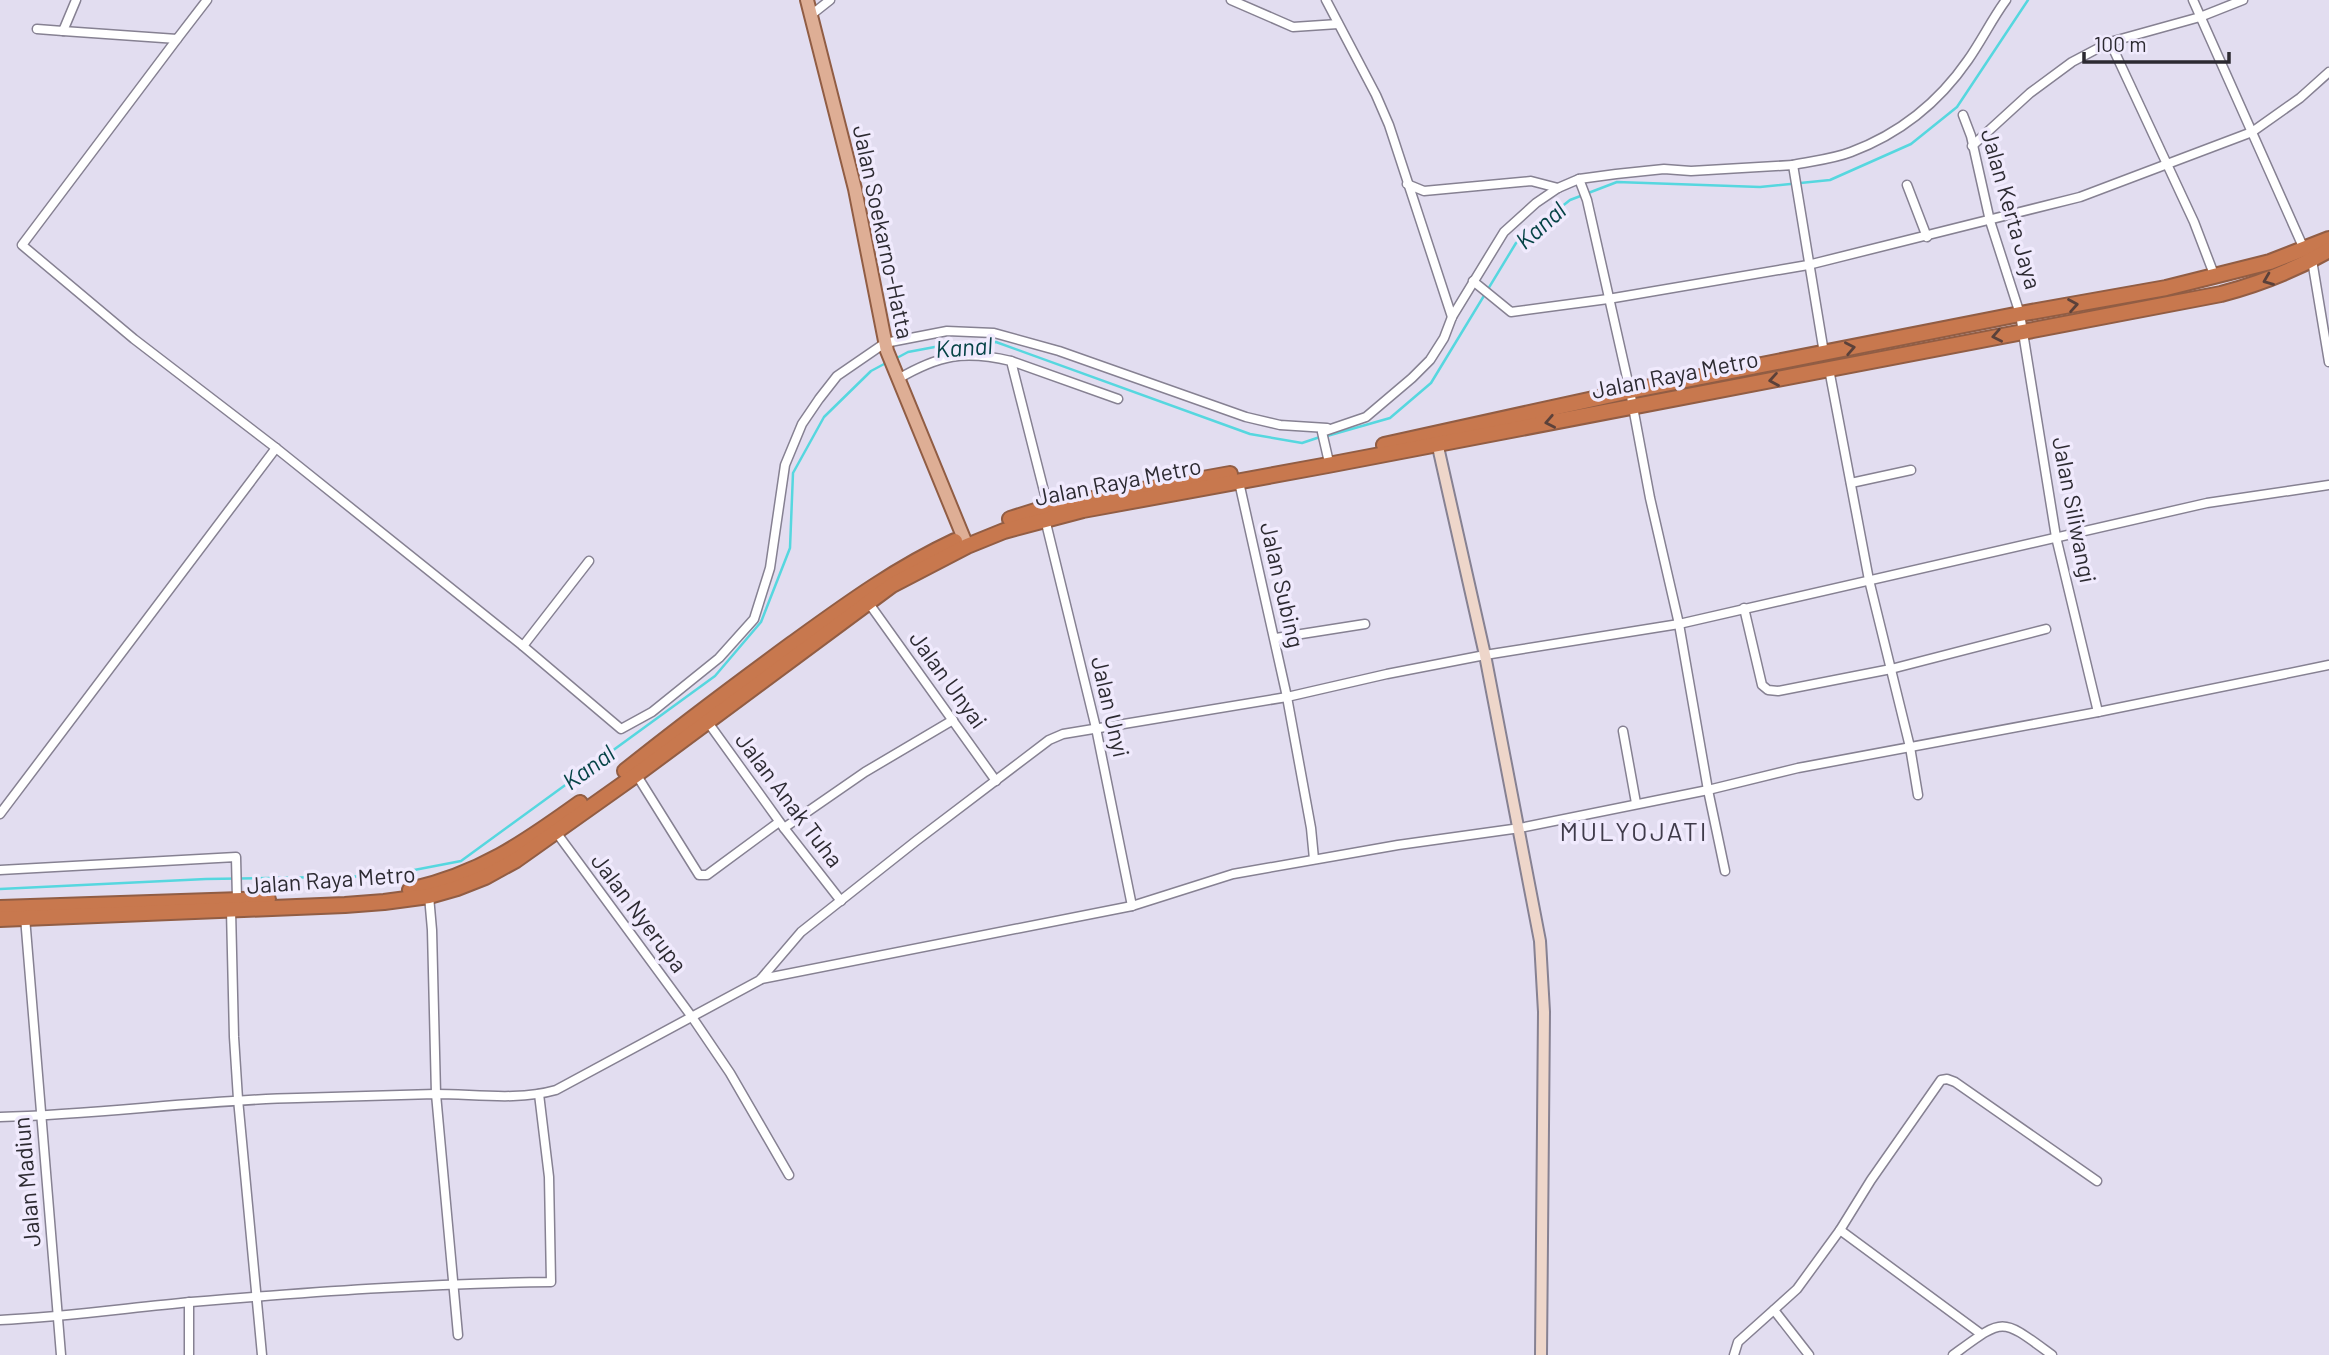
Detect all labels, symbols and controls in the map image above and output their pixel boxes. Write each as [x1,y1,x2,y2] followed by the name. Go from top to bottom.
[2084,21,2229,65] scale bar
[2094,31,2147,56] text: 100 m
[848,122,920,341] street label: Jalan Soekarno-Hatta
[1976,125,2048,292] street label: Jalan Kerta Jaya
[1509,195,1572,255] water label: Kanal
[2262,271,2274,285] one-way arrow
[2067,298,2079,313] one-way arrow
[1991,328,2003,343] one-way arrow
[934,330,994,363] water label: Kanal
[1844,341,1856,356] one-way arrow
[1589,344,1761,404] street label: Jalan Raya Metro
[1768,371,1780,386] one-way arrow
[1544,413,1556,428] one-way arrow
[2047,434,2103,585] street label: Jalan Siliwangi
[1032,451,1204,511] street label: Jalan Raya Metro
[1255,519,1311,650] street label: Jalan Subing
[904,625,994,734] street label: Jalan Unyai
[1086,654,1136,760] street label: Jalan Unyi
[730,726,850,872] street label: Jalan Anak Tuha
[556,738,620,795] water label: Kanal
[1560,815,1708,846] district label: MULYOJATI
[586,847,694,978] street label: Jalan Nyerupa
[246,859,416,899] street label: Jalan Raya Metro
[6,1116,46,1248] street label: Jalan Madiun

